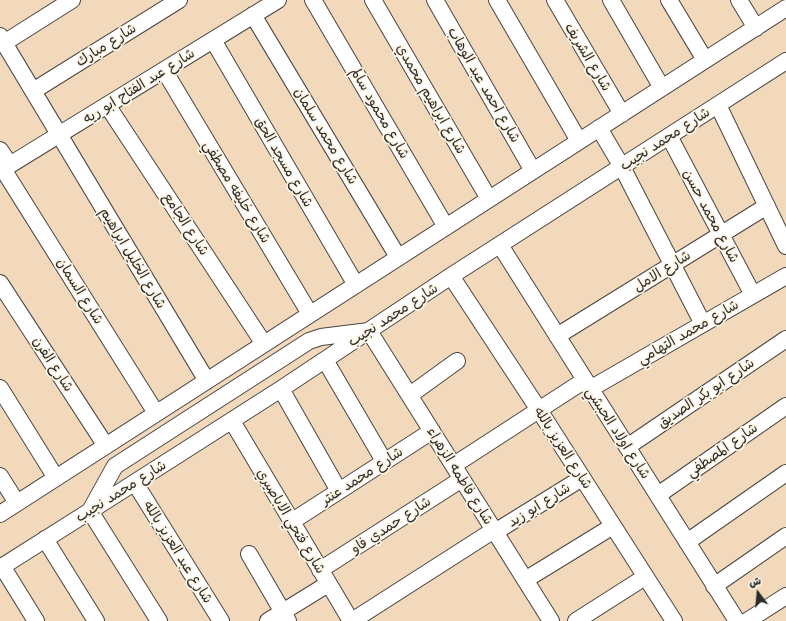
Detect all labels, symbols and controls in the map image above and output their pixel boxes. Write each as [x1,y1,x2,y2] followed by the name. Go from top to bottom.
[73,20,139,70] street label: شارع مبارك
[561,20,615,94] street label: شارع الشريف
[444,24,524,146] street label: شارع احمد عبد الوهاب
[393,41,469,157] street label: شارع ابراهيم محمدي
[80,45,198,127] street label: شارع عبد الفتاح ابو ريه
[347,64,413,162] street label: شارع محمود سالم
[290,85,362,187] street label: شارع محمد سلمان
[617,104,713,174] street label: شارع محمد نجيب
[251,114,317,210] street label: شارع مسجد الحق
[200,138,274,246] street label: شارع خليفه مصطفي
[679,166,743,266] street label: شارع محمد حسن
[159,189,213,259] street label: شارع الجامع
[96,204,170,312] street label: شارع الخليل ابراهيم
[630,247,694,295] street label: شارع الامل
[53,255,107,327] street label: شارع السمان
[345,280,441,350] street label: شارع محمد نجيب
[634,296,742,368] street label: شارع محمد التهامي
[29,333,77,395] street label: شارع الفرن
[654,354,758,432] street label: شارع ابو بكر الصديق
[582,384,654,482] street label: شارع اولاد الحبشي
[530,404,596,492] street label: شارع العزيز بالله
[683,419,761,481] street label: شارع المصطفي
[423,424,497,528] street label: شارع فاطمه الزهراء
[318,443,406,509] street label: شارع محمد عنتر
[73,456,169,526] street label: شارع محمد نجيب
[253,465,329,577] street label: شارع فتحي الاباصيري
[505,479,573,531] street label: شارع ابو زيد
[348,493,434,557] street label: شارع حمدي فاو
[140,498,216,606] street label: شارع عبد العزيز بالله
[747,572,762,590] text: ش
[738,573,778,613] north arrow

